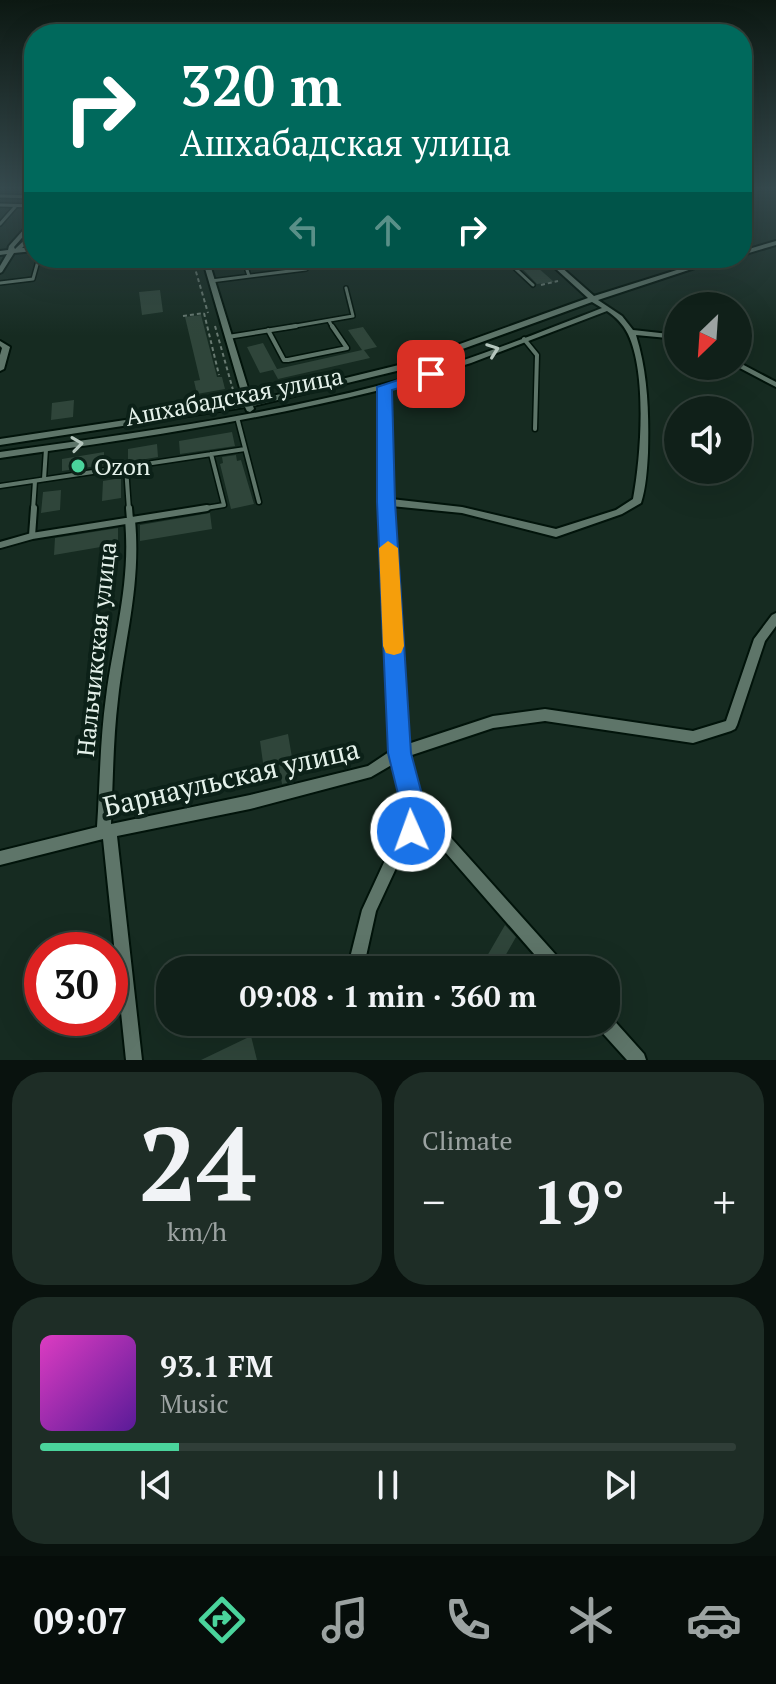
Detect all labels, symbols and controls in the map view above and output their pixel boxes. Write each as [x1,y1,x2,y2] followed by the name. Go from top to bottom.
[180,48,342,122] text: 320 m
[48,56,152,160] icon: right
[180,119,511,166] text: Ашхабадская улица
[282,208,326,252] icon: left
[366,208,410,252] icon: ahead
[450,208,494,252] icon: right
[664,292,752,380] north arrow
[664,292,752,484] map controls
[397,340,465,408] pin
[486,343,500,360] one-way arrow
[409,352,453,396] icon: arrive
[123,359,345,433] street label: Ашхабадская улица
[664,396,752,484] button: sound
[70,436,84,453] one-way arrow
[94,450,150,482] place label: Ozon
[69,457,87,475] marker: Ozon
[69,540,123,758] street label: Нальчикская улица
[99,730,363,824] street label: Барнаульская улица
[369,789,453,873] position arrow
[24,932,128,1036] speed limit sign: 30
[240,976,536,1016] text: 09:08 · 1 min · 360 m
[138,1093,256,1231] text: 24
[422,1123,513,1157] text: Climate
[533,1162,625,1241] text: 19°
[422,1172,445,1231] text: −
[713,1172,736,1231] text: +
[167,1214,227,1248] text: km/h
[160,1346,273,1386] text: 93.1 FM
[160,1386,229,1420] text: Music
[134,1463,178,1507] icon: previous
[366,1463,410,1507] icon: pause
[598,1463,642,1507] icon: next
[194,1592,250,1648] icon: directions
[317,1592,373,1648] icon: music
[440,1592,496,1648] icon: phone
[563,1592,619,1648] icon: climate
[686,1592,742,1648] icon: car
[34,1597,127,1644] text: 09:07

